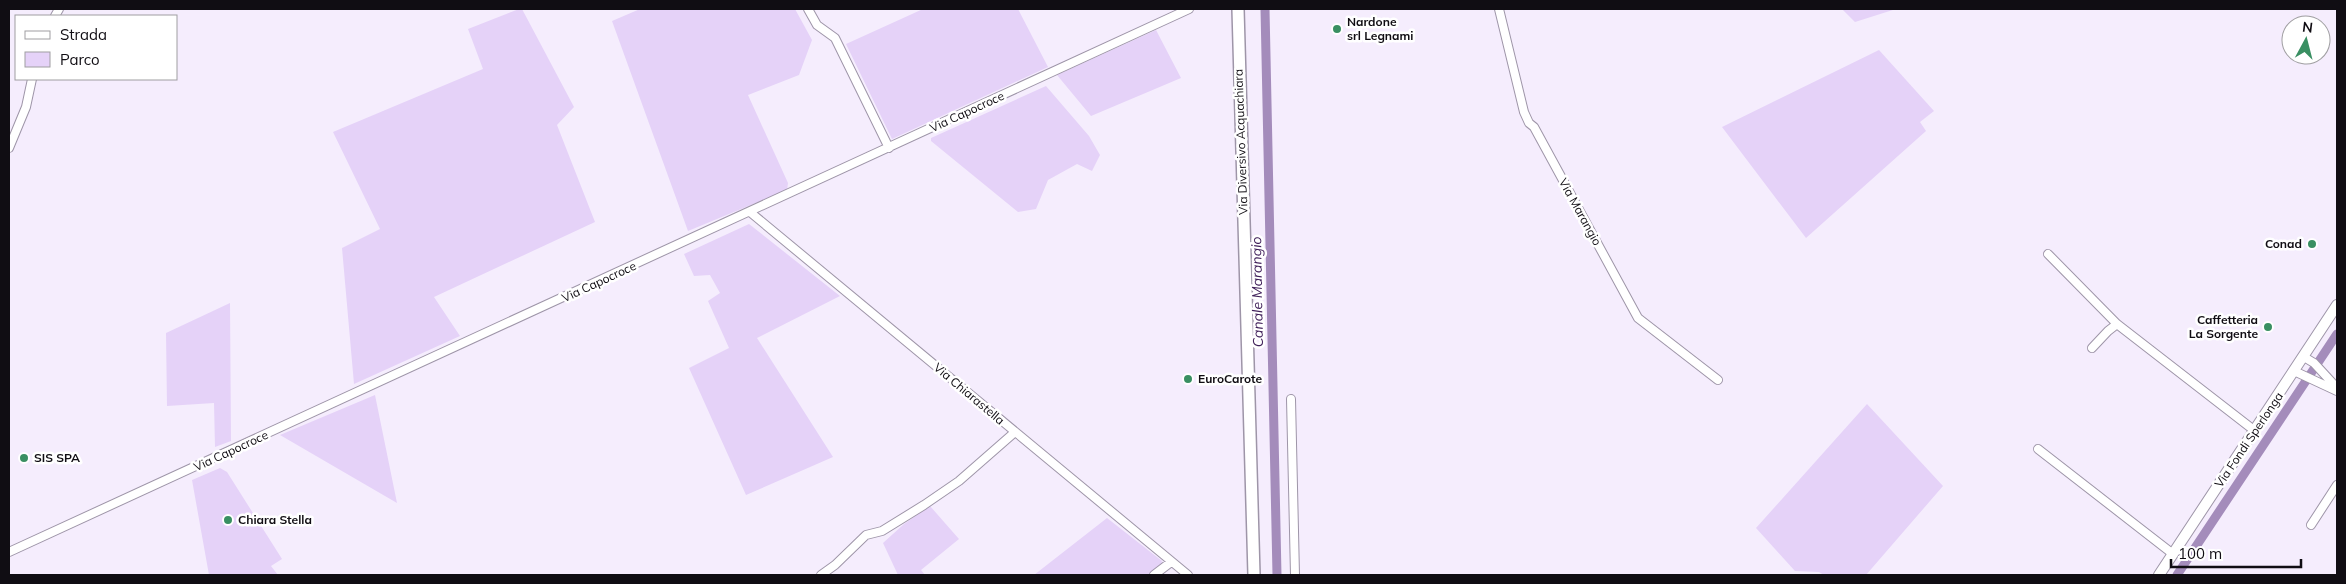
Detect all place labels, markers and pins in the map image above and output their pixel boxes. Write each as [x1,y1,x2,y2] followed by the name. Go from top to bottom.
[1347,14,1413,43] place label: Nardone srl Legnami
[1331,23,1343,35] marker: Nardone srl Legnami
[2265,236,2302,251] place label: Conad
[2306,238,2318,250] marker: Conad
[2189,312,2258,341] place label: Caffetteria La Sorgente
[2262,321,2274,333] marker: Caffetteria La Sorgente
[1198,371,1263,386] place label: EuroCarote
[1182,373,1194,385] marker: EuroCarote
[34,450,80,465] place label: SIS SPA
[18,452,30,464] marker: SIS SPA
[238,512,312,527] place label: Chiara Stella
[222,514,234,526] marker: Chiara Stella

